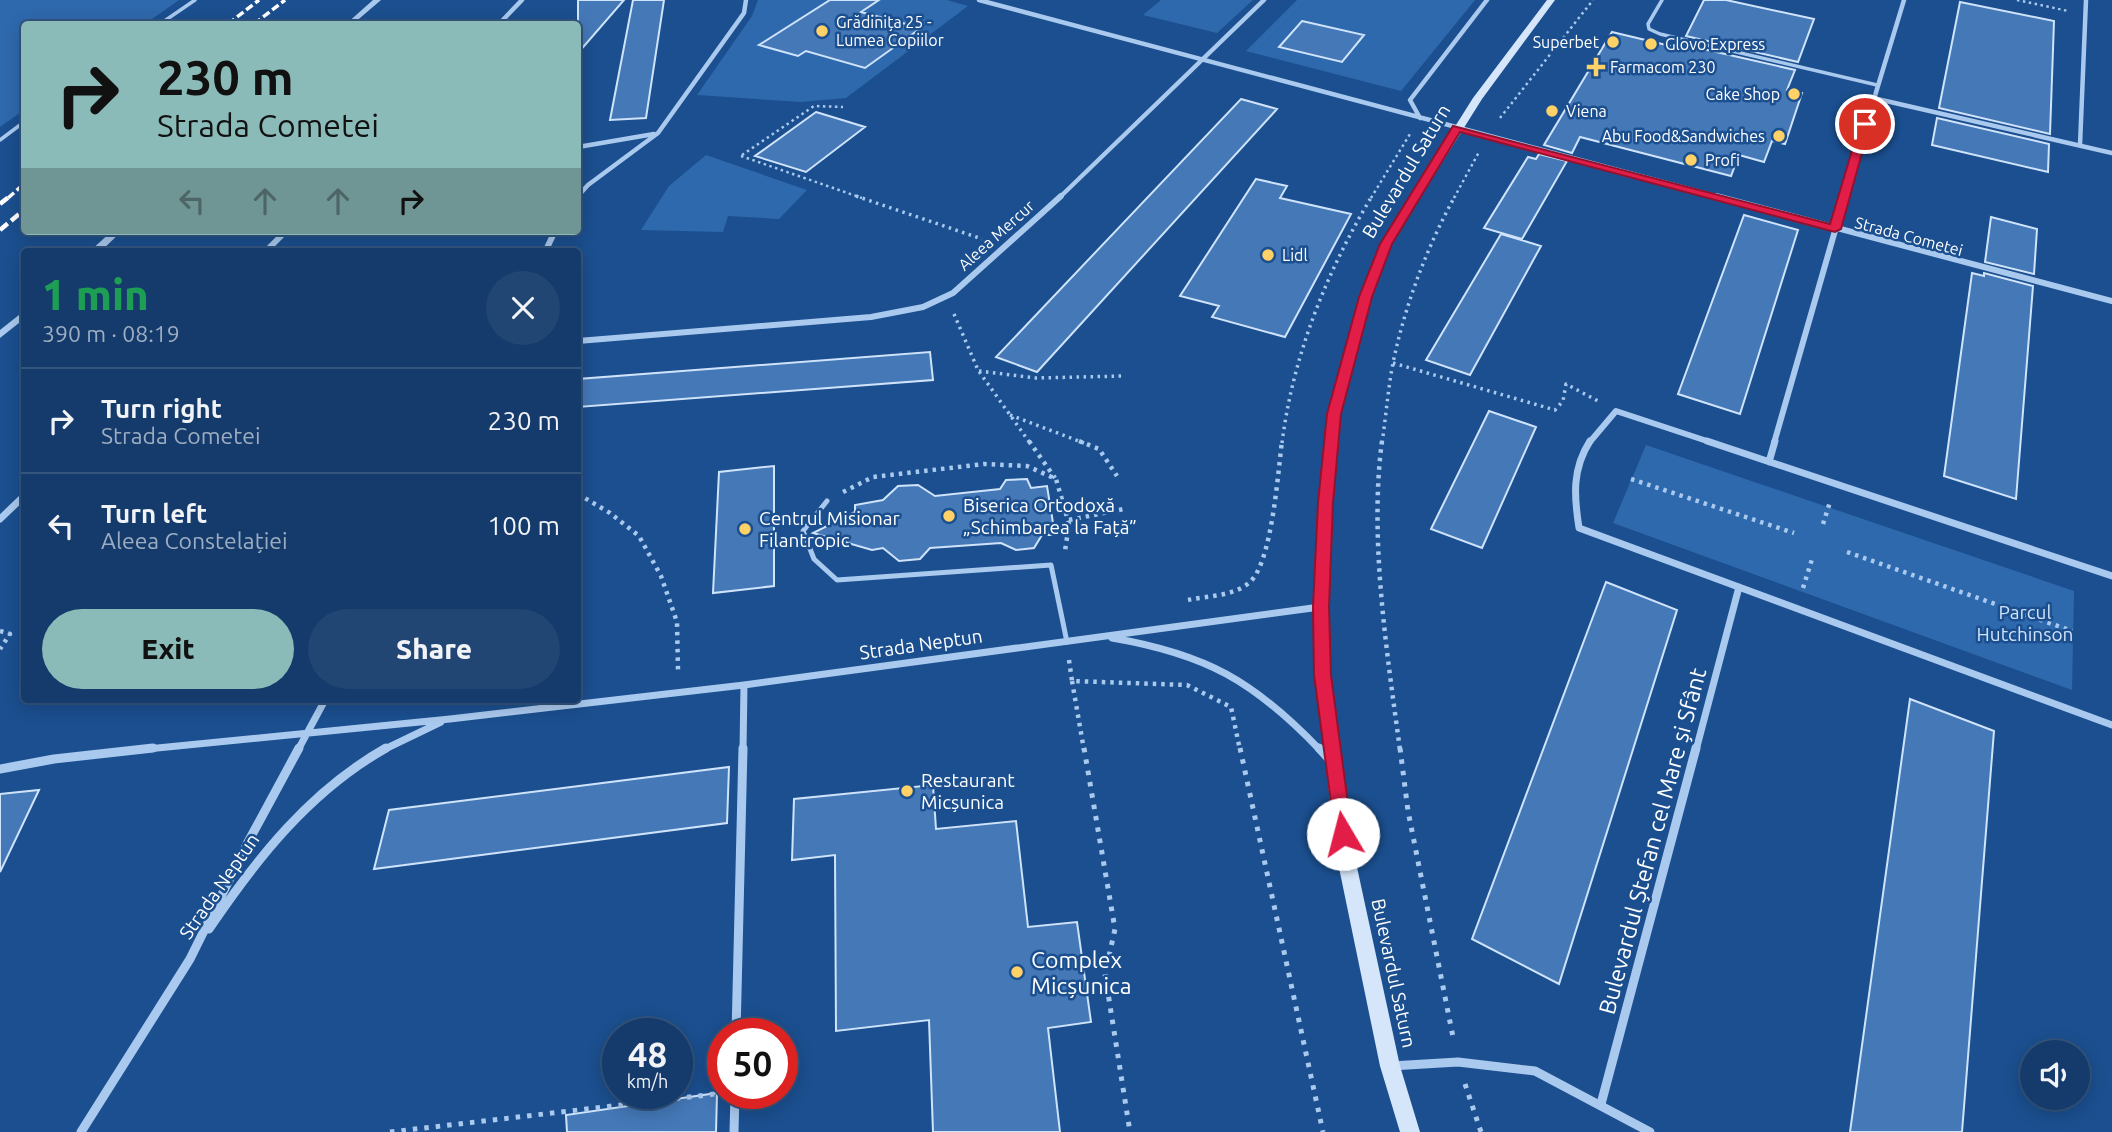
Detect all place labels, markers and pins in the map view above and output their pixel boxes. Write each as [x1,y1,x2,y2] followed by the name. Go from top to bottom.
[836,13,944,49] place label: Grădinița 25 - Lumea Copiilor
[814,23,830,39] marker: Grădinița 25 - Lumea Copiilor
[1533,33,1600,51] place label: Superbet
[1605,34,1621,50] marker: Superbet
[1665,35,1765,53] place label: Glovo Express
[1643,36,1659,52] marker: Glovo Express
[1610,58,1715,76] place label: Farmacom 230
[1588,59,1604,75] marker: Farmacom 230
[1705,85,1780,103] place label: Cake Shop
[1786,86,1802,102] marker: Cake Shop
[1835,94,1895,154] pin
[1566,102,1607,120] place label: Viena
[1544,103,1560,119] marker: Viena
[1602,127,1765,145] place label: Abu Food&Sandwiches
[1771,128,1787,144] marker: Abu Food&Sandwiches
[1705,151,1740,169] place label: Profi
[1683,152,1699,168] marker: Profi
[1282,246,1308,264] place label: Lidl
[1260,247,1276,263] marker: Lidl
[963,494,1137,538] place label: Biserica Ortodoxă „Schimbarea la Față”
[759,507,900,551] place label: Centrul Misionar Filantropic
[941,508,957,524] marker: Biserica Ortodoxă „Schimbarea la Față”
[737,521,753,537] marker: Centrul Misionar Filantropic
[921,769,1015,813] place label: Restaurant Micșunica
[899,783,915,799] marker: Restaurant Micșunica
[1031,947,1132,998] place label: Complex Micșunica
[1009,964,1025,980] marker: Complex Micșunica

